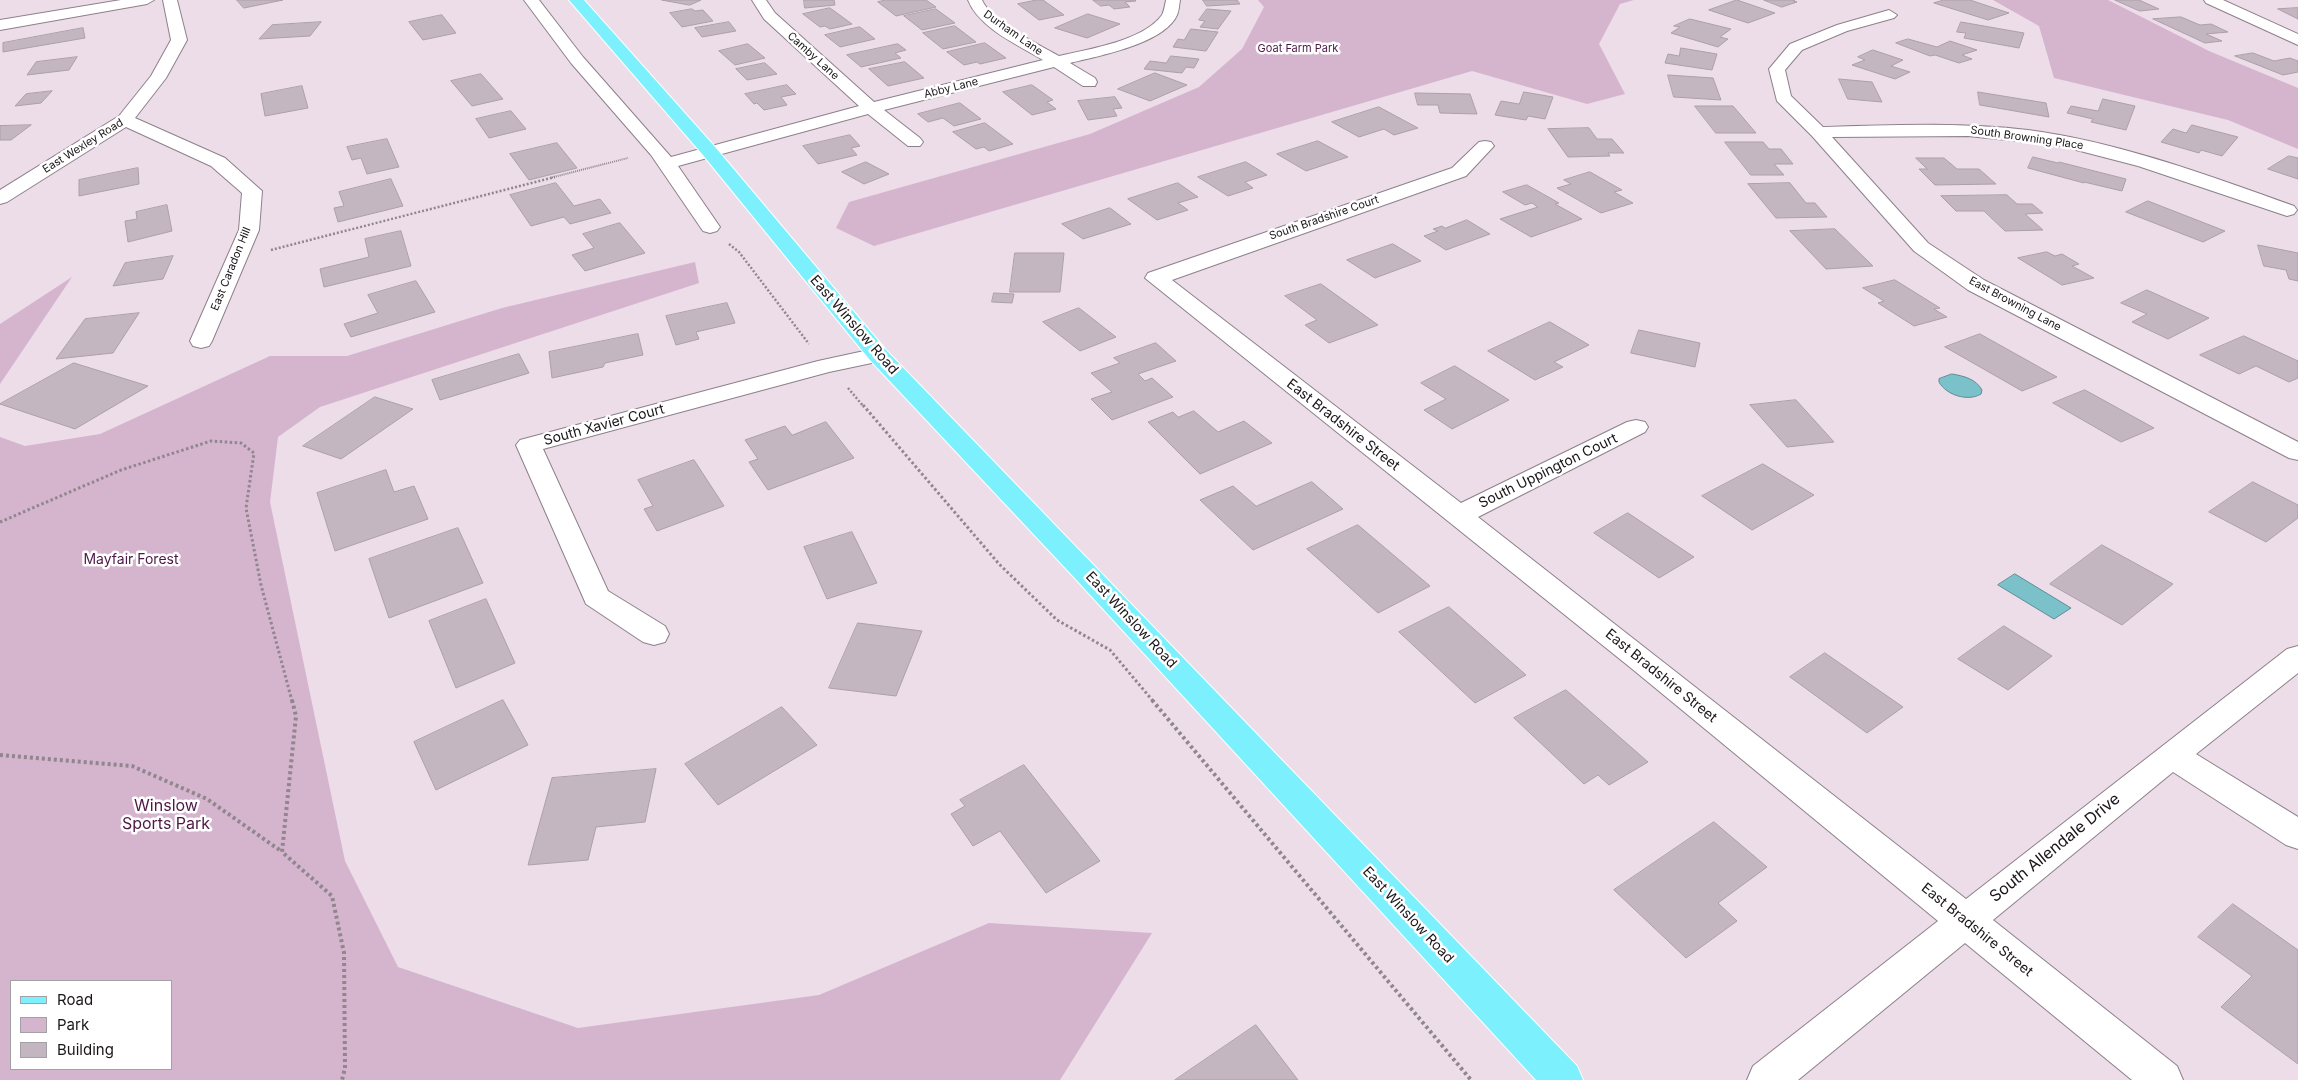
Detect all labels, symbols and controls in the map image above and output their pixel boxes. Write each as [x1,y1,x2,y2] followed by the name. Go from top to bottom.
[981,8,1045,58] street label: Durham Lane
[784,29,842,83] street label: Camby Lane
[1258,42,1338,56] park label: Goat Farm Park
[923,75,979,101] street label: Abby Lane
[40,116,126,176] street label: East Wexley Road
[1970,124,2084,152] street label: South Browning Place
[1267,193,1381,243] street label: South Bradshire Court
[208,225,254,313] street label: East Caradon Hill
[806,272,902,378] street label: East Winslow Road
[1967,274,2063,334] street label: East Browning Lane
[1283,376,1403,474] street label: East Bradshire Street
[542,401,666,449] street label: South Xavier Court
[1476,430,1620,512] street label: South Uppington Court
[83,552,179,568] park label: Mayfair Forest
[1082,568,1180,672] street label: East Winslow Road
[1602,626,1720,726] street label: East Bradshire Street
[1986,789,2124,907] street label: South Allendale Drive
[122,796,210,834] park label: Winslow Sports Park
[1359,863,1457,967] street label: East Winslow Road
[1918,880,2036,980] street label: East Bradshire Street
[10,980,172,1070] legend
[57,990,93,1009] text: Road
[57,1015,89,1034] text: Park
[57,1040,114,1059] text: Building

